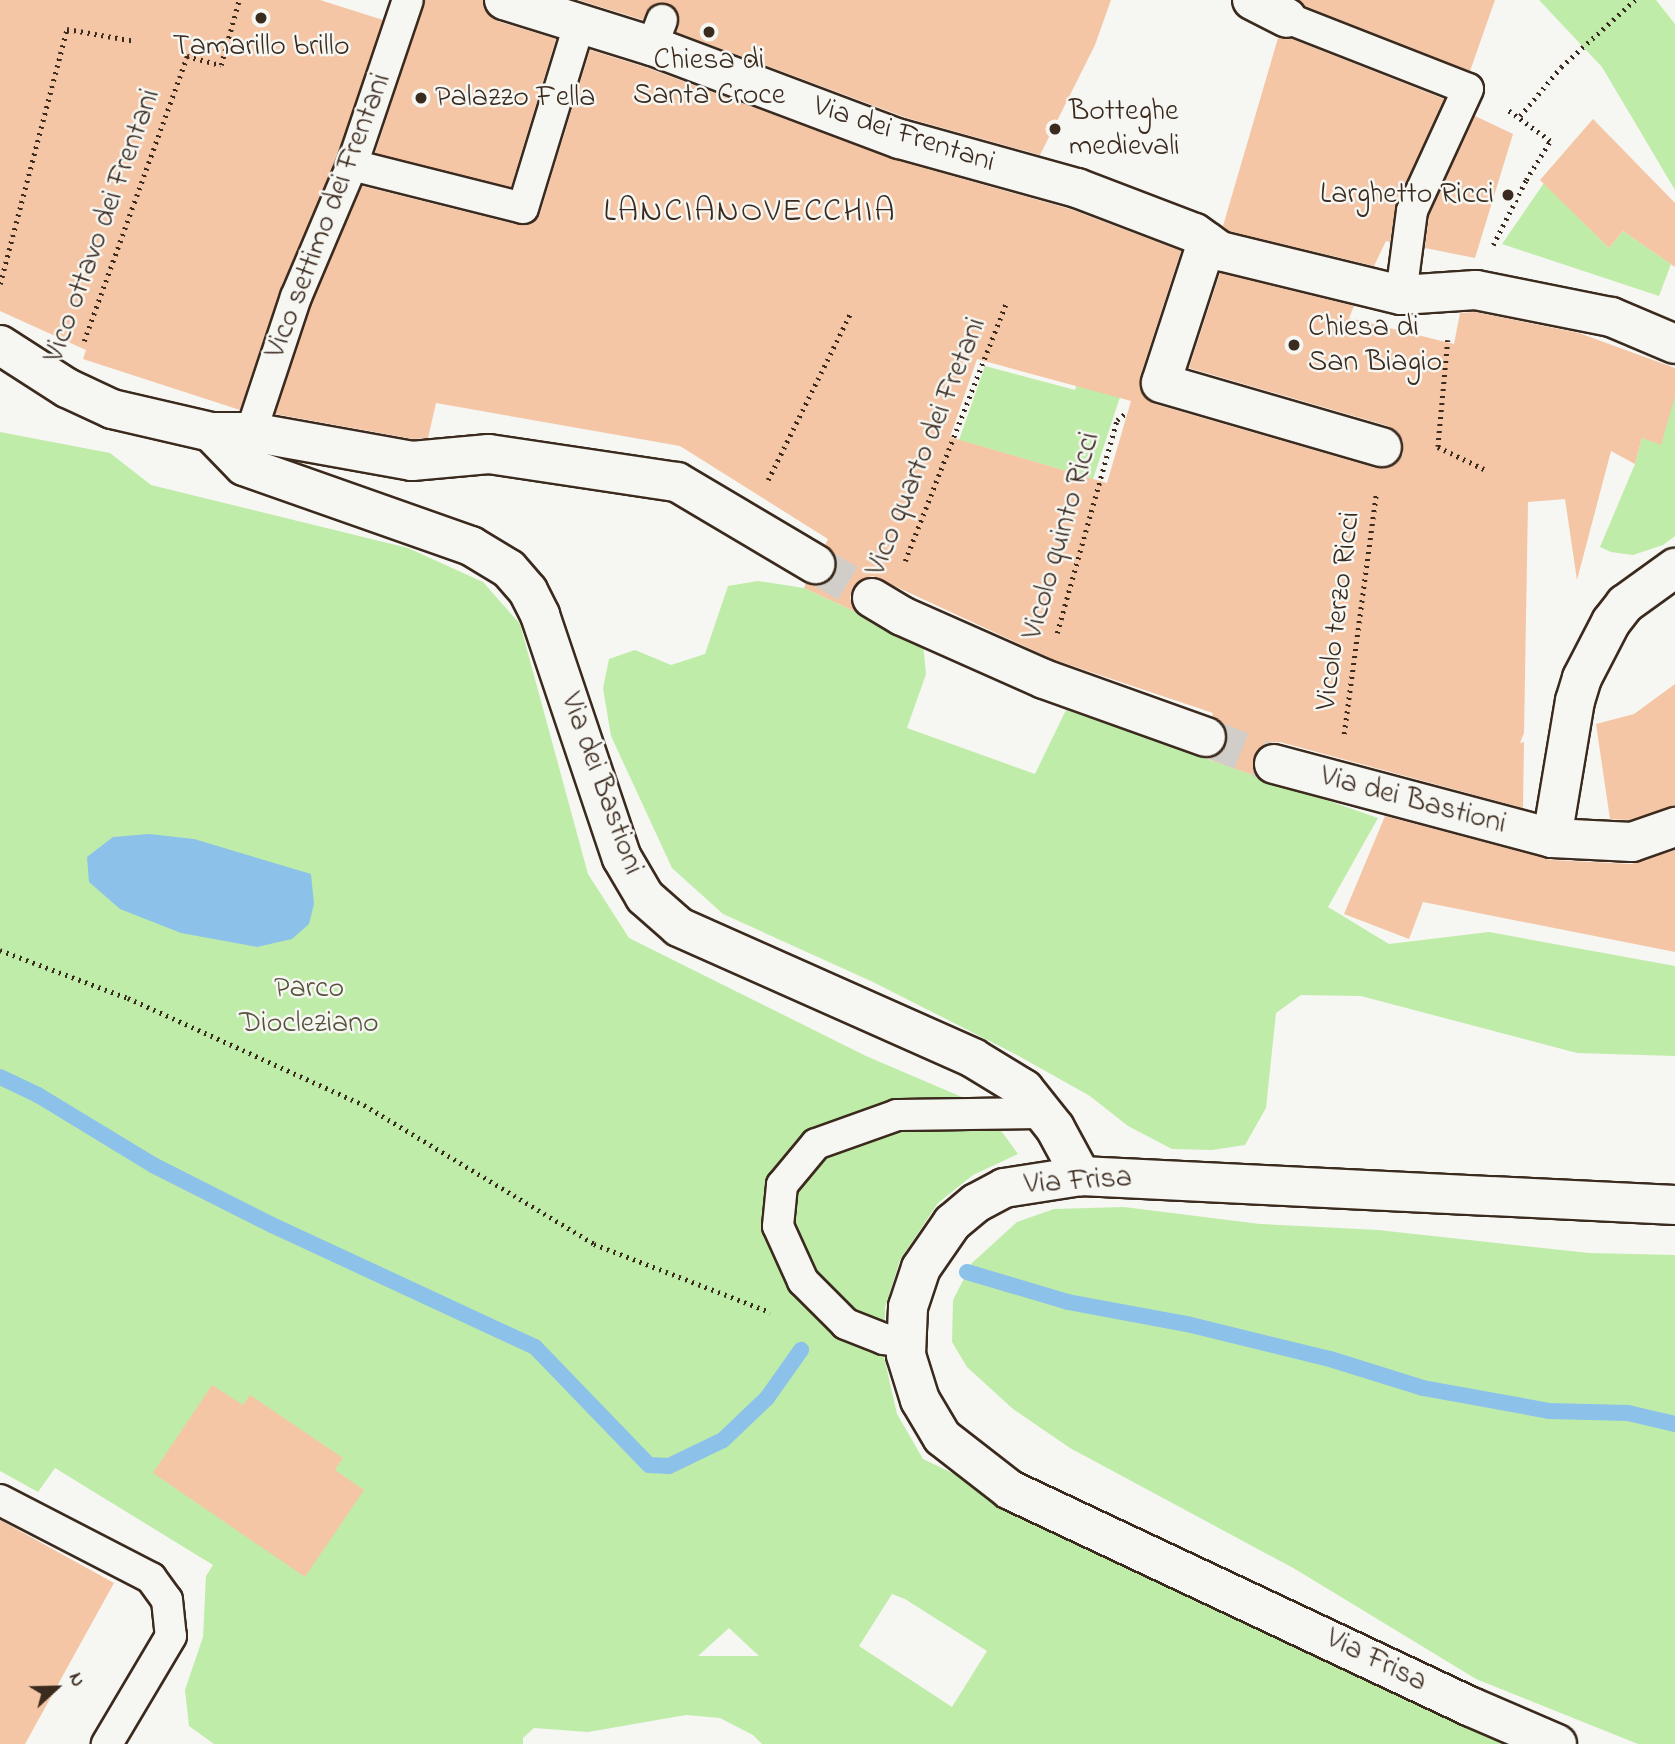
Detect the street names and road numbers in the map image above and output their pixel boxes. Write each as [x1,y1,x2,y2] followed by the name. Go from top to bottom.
[258,68,400,364] street label: Vico settimo dei Frentani
[37,84,169,368] street label: Vico ottavo dei Frentani
[809,89,999,181] street label: Via dei Frentani
[859,313,995,581] street label: Vico quarto dei Fretani
[1015,428,1109,644] street label: Vicolo quinto Ricci
[1309,510,1369,712] street label: Vicolo terzo Ricci
[551,688,651,880] street label: Via dei Bastioni
[1316,759,1510,843] street label: Via dei Bastioni
[1023,1160,1133,1204] street label: Via Frisa
[1320,1621,1432,1701] street label: Via Frisa

